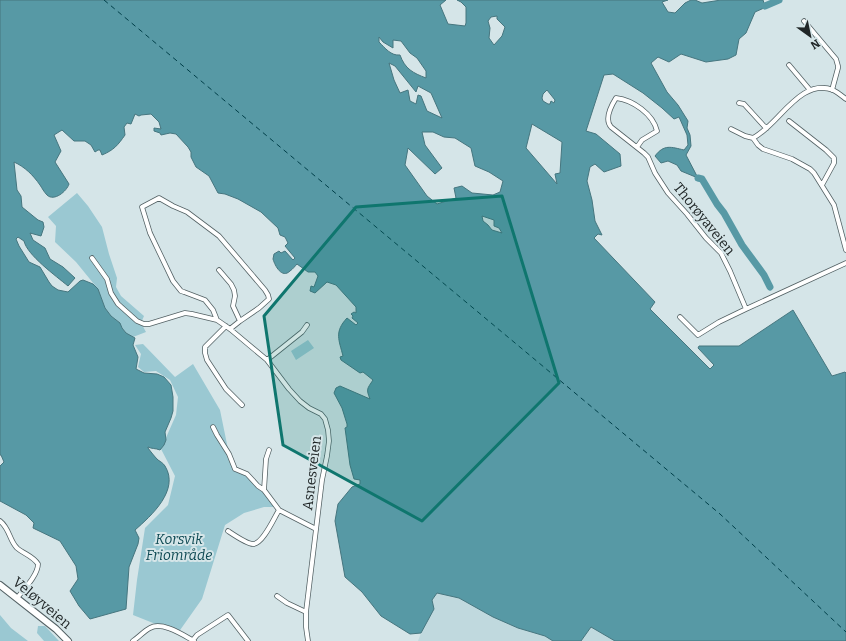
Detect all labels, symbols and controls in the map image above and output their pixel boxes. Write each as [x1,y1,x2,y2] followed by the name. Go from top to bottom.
[790,16,830,56] north arrow
[808,36,822,52] text: N
[670,179,738,259] street label: Thorøyaveien
[299,435,325,511] street label: Asnesveien
[146,531,212,564] park label: Korsvik Friområde
[9,574,75,633] street label: Veløyveien

